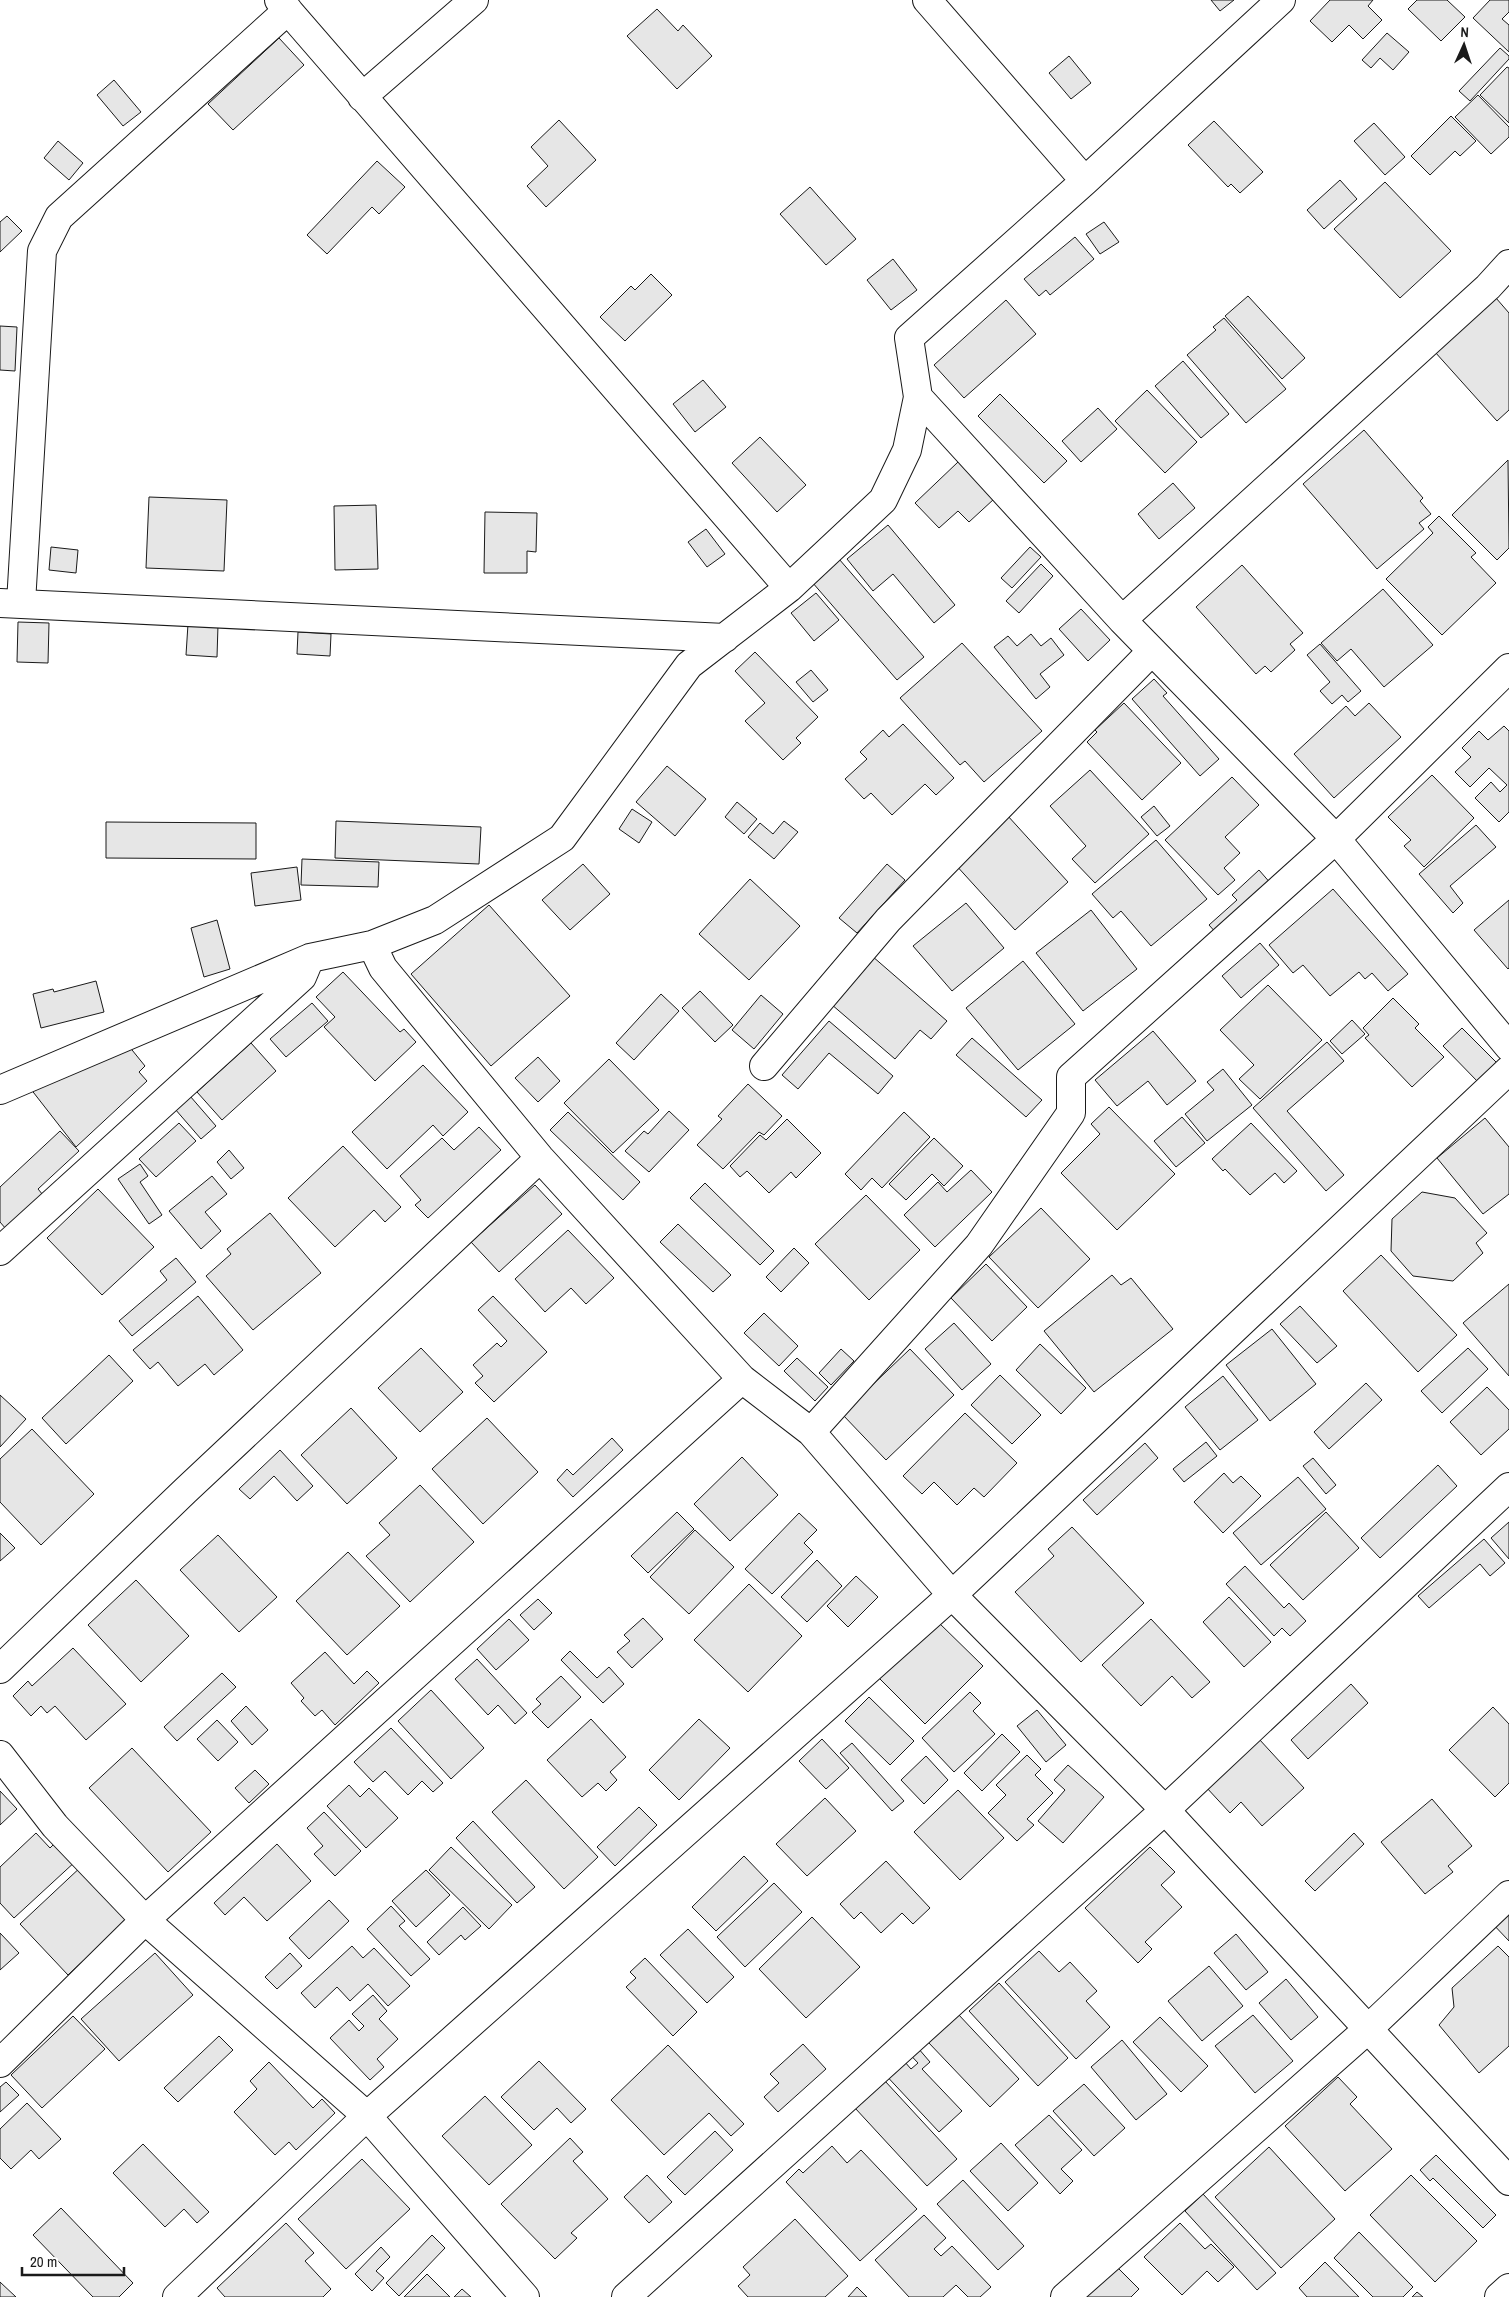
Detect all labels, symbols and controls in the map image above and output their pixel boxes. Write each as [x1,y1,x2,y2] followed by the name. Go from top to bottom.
[1439,20,1489,70] north arrow
[1460,23,1469,41] text: N
[22,2244,125,2276] scale bar
[30,2251,57,2272] text: 20 m

